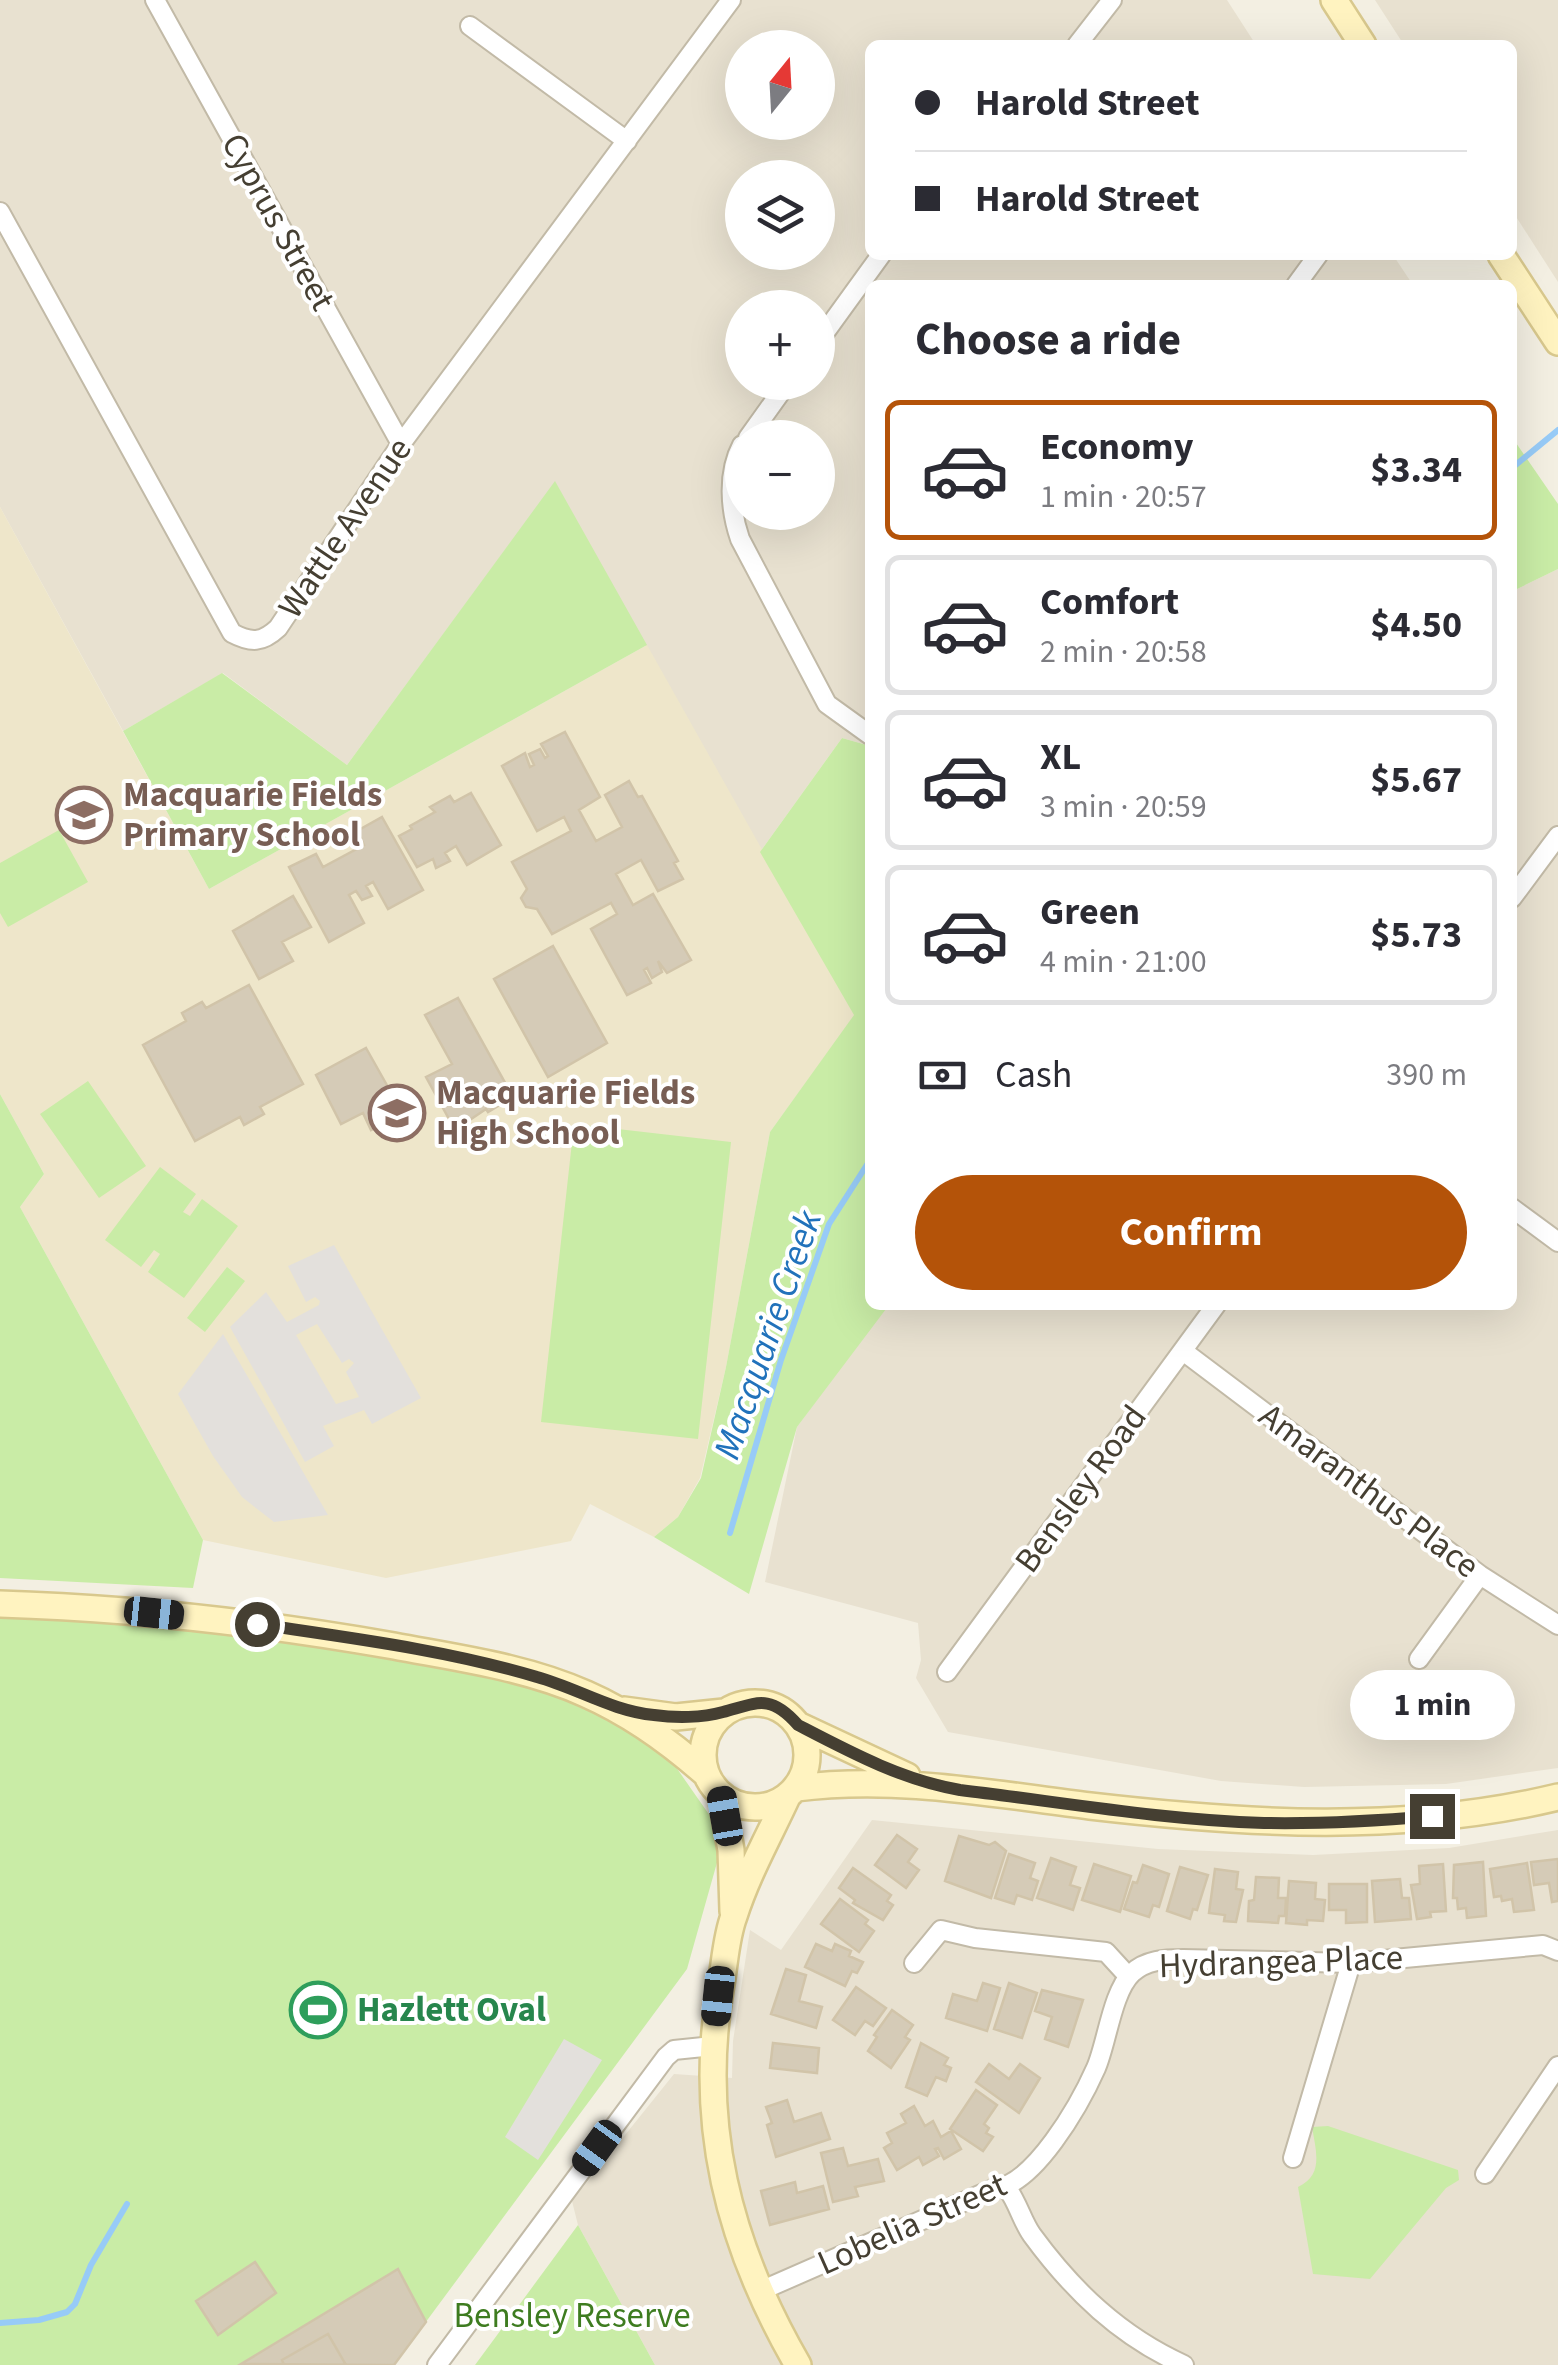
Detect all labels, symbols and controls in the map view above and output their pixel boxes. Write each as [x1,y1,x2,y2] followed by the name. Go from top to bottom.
[725,30,835,140] north arrow
[725,30,835,530] map controls
[975,76,1200,130] text: Harold Street
[209,124,347,320] street label: Cyprus Street
[725,160,835,270] button: layers
[975,172,1200,226] text: Harold Street
[725,290,835,400] button: +
[915,308,1181,372] text: Choose a ride
[725,420,835,530] button: −
[1040,420,1193,474] text: Economy
[920,425,1010,515] icon: car
[266,428,424,628] street label: Wattle Avenue
[1370,443,1462,497] text: $3.34
[1040,474,1207,520] text: 1 min · 20:57
[1040,575,1179,629] text: Comfort
[920,580,1010,670] icon: car
[1370,598,1462,652] text: $4.50
[1040,629,1207,675] text: 2 min · 20:58
[1040,730,1081,784] text: XL
[920,735,1010,825] icon: car
[1370,753,1462,807] text: $5.67
[123,770,382,860] place label: Macquarie Fields Primary School
[1040,784,1207,830] text: 3 min · 20:59
[54,785,114,845] school or university icon: Macquarie Fields Primary School
[1040,885,1140,939] text: Green
[920,890,1010,980] icon: car
[1370,908,1462,962] text: $5.73
[1040,939,1207,985] text: 4 min · 21:00
[915,1048,970,1103] icon: cash
[995,1048,1072,1102] text: Cash
[1386,1052,1467,1098] text: 390 m
[436,1068,695,1158] place label: Macquarie Fields High School
[367,1083,427,1143] school or university icon: Macquarie Fields High School
[915,1175,1467,1290] button: Confirm
[700,1203,836,1467] water label: Macquarie Creek
[1248,1392,1490,1590] street label: Amaranthus Place
[1003,1395,1159,1583] street label: Bensley Road
[123,1595,185,1631] car
[235,1602,280,1647] route start
[1350,1671,1514,1741] callout: 1 min
[1394,1682,1471,1728] text: 1 min
[705,1784,745,1848] car
[1410,1794,1455,1839] route end
[1158,1933,1404,1991] street label: Hydrangea Place
[700,1965,736,2027] car
[288,1980,348,2040] sports icon: Hazlett Oval
[357,1985,546,2035] place label: Hazlett Oval
[567,2115,627,2181] car
[809,2160,1015,2288] street label: Lobelia Street
[453,2291,691,2341] park label: Bensley Reserve

